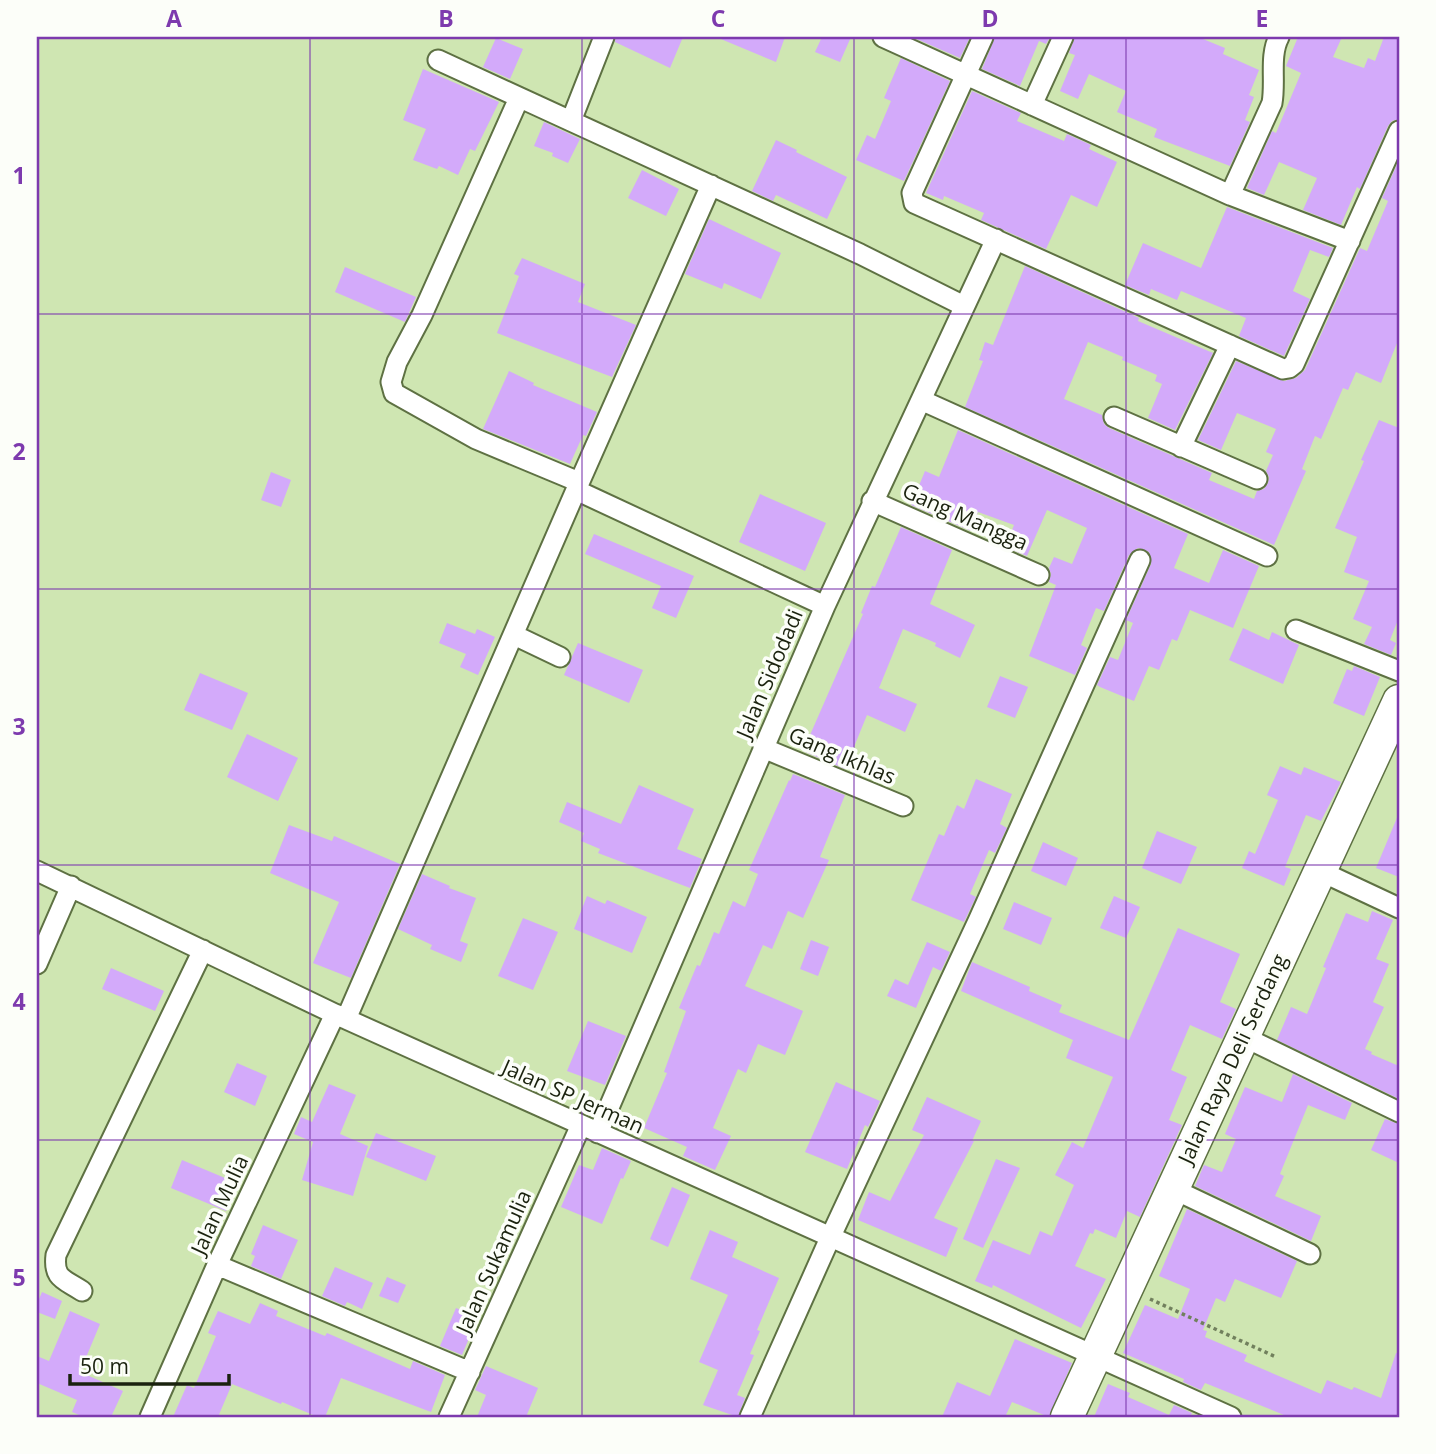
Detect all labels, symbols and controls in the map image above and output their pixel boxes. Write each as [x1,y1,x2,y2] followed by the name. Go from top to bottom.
[166,2,182,34] text: A
[438,2,454,34] text: B
[711,2,725,34] text: C
[981,2,999,34] text: D
[1256,2,1268,34] text: E
[12,159,26,191] text: 1
[12,435,26,467] text: 2
[898,476,1033,556] street label: Gang Mangga
[729,605,809,744] street label: Jalan Sidodadi
[12,710,26,742] text: 3
[785,720,900,790] street label: Gang Ikhlas
[1170,949,1293,1170] street label: Jalan Raya Deli Serdang
[12,985,26,1017] text: 4
[496,1052,649,1140] street label: Jalan SP Jerman
[183,1150,254,1261] street label: Jalan Mulia
[448,1185,537,1340] street label: Jalan Sukamulia
[12,1261,26,1293] text: 5
[70,1342,229,1386] scale bar
[80,1352,129,1380] text: 50 m

